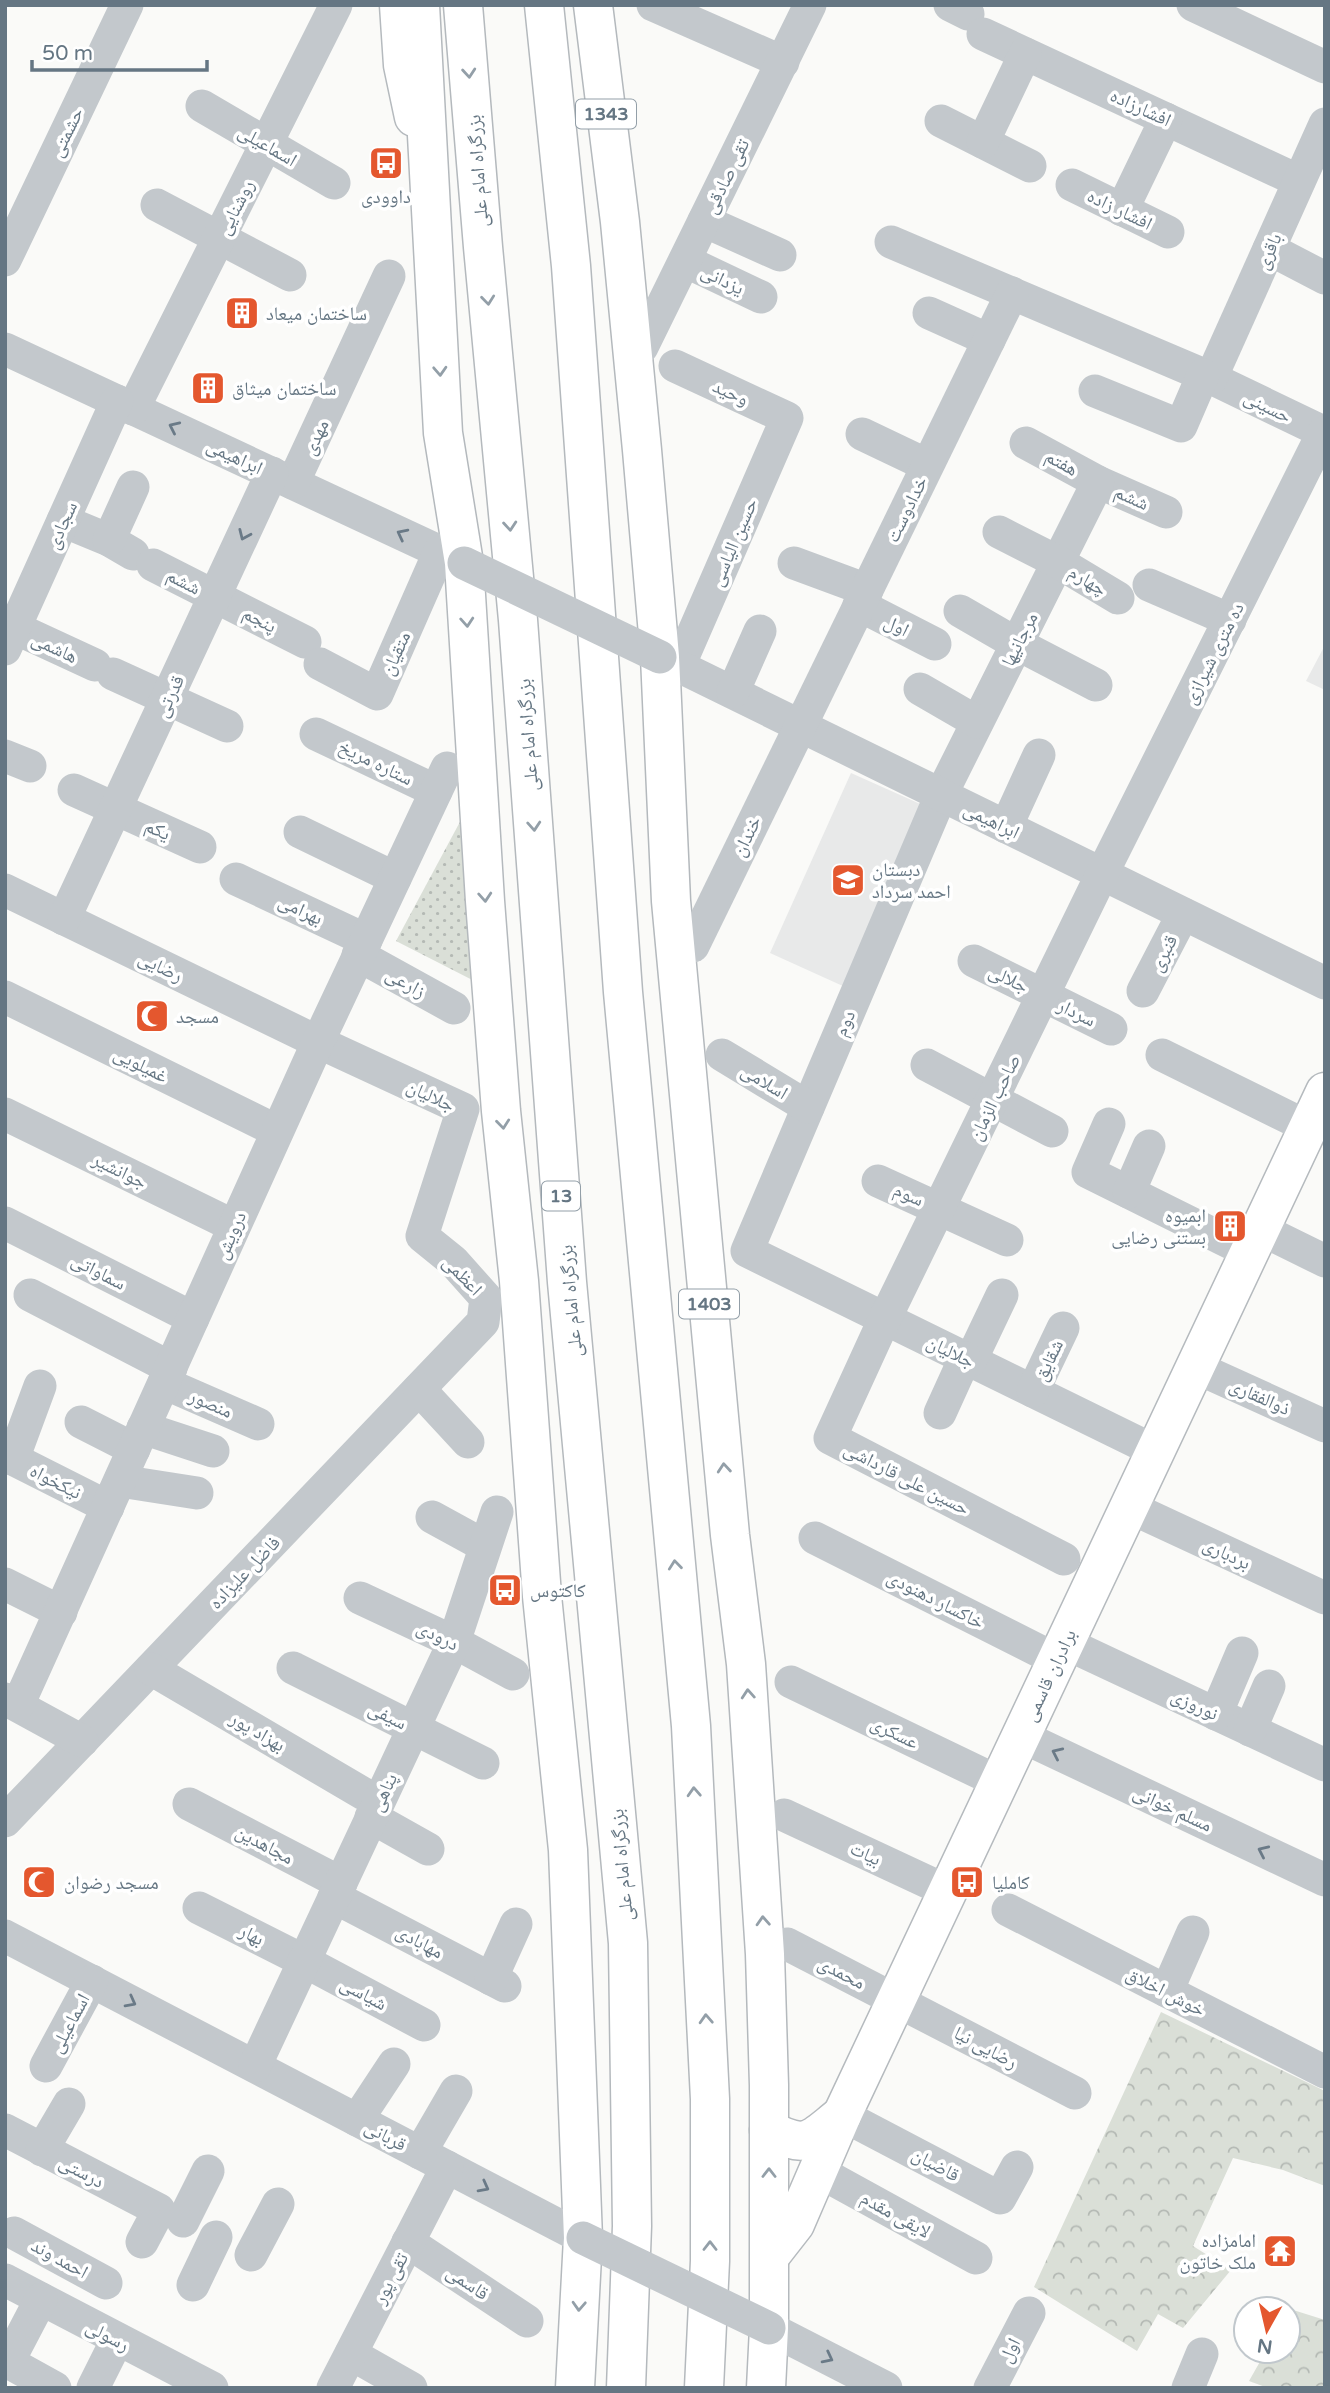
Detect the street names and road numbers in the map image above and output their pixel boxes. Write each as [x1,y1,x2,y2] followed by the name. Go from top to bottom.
[1107,84,1175,132] street label: افشارزاده
[576,100,636,128] road number: 1343
[46,104,88,161] street label: حشمتی
[463,114,495,228] street label: بزرگراه امام علی
[234,120,301,171] street label: اسماعیلی
[699,135,755,217] street label: تقی صادقی
[213,176,259,239] street label: روشنایی
[1083,185,1156,235] street label: افشار زاده
[1251,230,1287,273] street label: باقری
[698,260,748,300] street label: یزدانی
[709,375,752,411] street label: وحید
[1240,386,1295,428] street label: حسینی
[298,416,334,459] street label: مهدی
[203,434,266,479] street label: ابراهیمی
[1041,445,1082,482] street label: هفتم
[882,473,932,546] street label: خدادوست
[1111,481,1152,516] street label: ششم
[706,495,762,590] street label: حسین الیاسی
[42,498,82,553] street label: سجادی
[1063,561,1111,602] street label: چهارم
[162,564,204,601] street label: ششم
[1179,599,1249,708] street label: ده متری شیرازی
[239,602,280,638] street label: پنجم
[997,609,1043,670] street label: مرجانیها
[881,610,913,641] street label: اول
[28,628,81,668] street label: هاشمی
[377,628,415,679] street label: متقیان
[151,672,189,721] street label: قدرتی
[513,678,545,792] street label: بزرگراه امام علی
[334,736,416,791] street label: ستاره مریخ
[960,798,1023,844] street label: ابراهیمی
[728,813,766,860] street label: خندان
[141,815,174,846] street label: یکم
[275,890,326,930] street label: بهرامی
[1145,931,1182,976] street label: قنبری
[135,947,186,987] street label: رضایی
[985,960,1032,998] street label: جلالی
[382,963,429,1003] street label: زارعی
[1053,994,1099,1032] street label: سردار
[830,1007,862,1040] street label: دوم
[110,1042,172,1088] street label: غمیلویی
[965,1051,1025,1144] street label: صاحب الزمان
[737,1059,792,1104] street label: اسلامی
[403,1075,458,1117] street label: جلالیان
[88,1148,150,1193] street label: جوانشیر
[889,1179,927,1213] street label: سوم
[542,1182,580,1210] road number: 13
[211,1208,251,1263] street label: درویش
[555,1244,589,1358] street label: بزرگراه امام علی
[68,1249,129,1295] street label: سماواتی
[438,1251,487,1300] street label: اعظمی
[679,1289,739,1318] road number: 1403
[923,1331,978,1373] street label: جلالیان
[1030,1336,1068,1385] street label: شقایق
[1226,1374,1293,1420] street label: ذوالفقاری
[185,1385,236,1423] street label: منصور
[840,1438,973,1520] street label: حسین علی قارداشی
[26,1460,85,1504] street label: نیکخواه
[205,1532,285,1614] street label: فاضل علیزاده
[1199,1533,1254,1574] street label: بردباری
[883,1566,988,1634] street label: خاکسار دهنودی
[413,1616,462,1655] street label: درودی
[1019,1626,1081,1725] street label: برادران قاسمی
[1168,1684,1222,1725] street label: نوروزی
[365,1697,410,1734] street label: سیفی
[225,1707,289,1757] street label: بهزاد پور
[867,1712,922,1754] street label: عسکری
[366,1770,402,1815] street label: پناهی
[1129,1781,1216,1838] street label: مسلم خوانی
[606,1808,640,1922] street label: بزرگراه امام علی
[232,1821,297,1869] street label: مجاهدین
[847,1837,885,1871] street label: بیات
[235,1919,268,1950] street label: بهار
[392,1920,447,1963] street label: مهابادی
[814,1952,869,1994] street label: محمدی
[1122,1963,1209,2021] street label: خوش اخلاق
[336,1972,391,2015] street label: شیاسی
[45,1990,95,2057] street label: اسماعیلی
[950,2022,1021,2074] street label: رضایی نیا
[361,2116,410,2156] street label: قربانی
[908,2143,963,2186] street label: قاضیان
[55,2151,108,2193] street label: درستی
[856,2187,934,2245] street label: لایقی مقدم
[27,2234,92,2283] street label: احمد وند
[368,2249,413,2309] street label: تقی پور
[442,2261,493,2305] street label: قاسمی
[82,2315,133,2356] street label: رسولی
[994,2334,1025,2366] street label: اول

